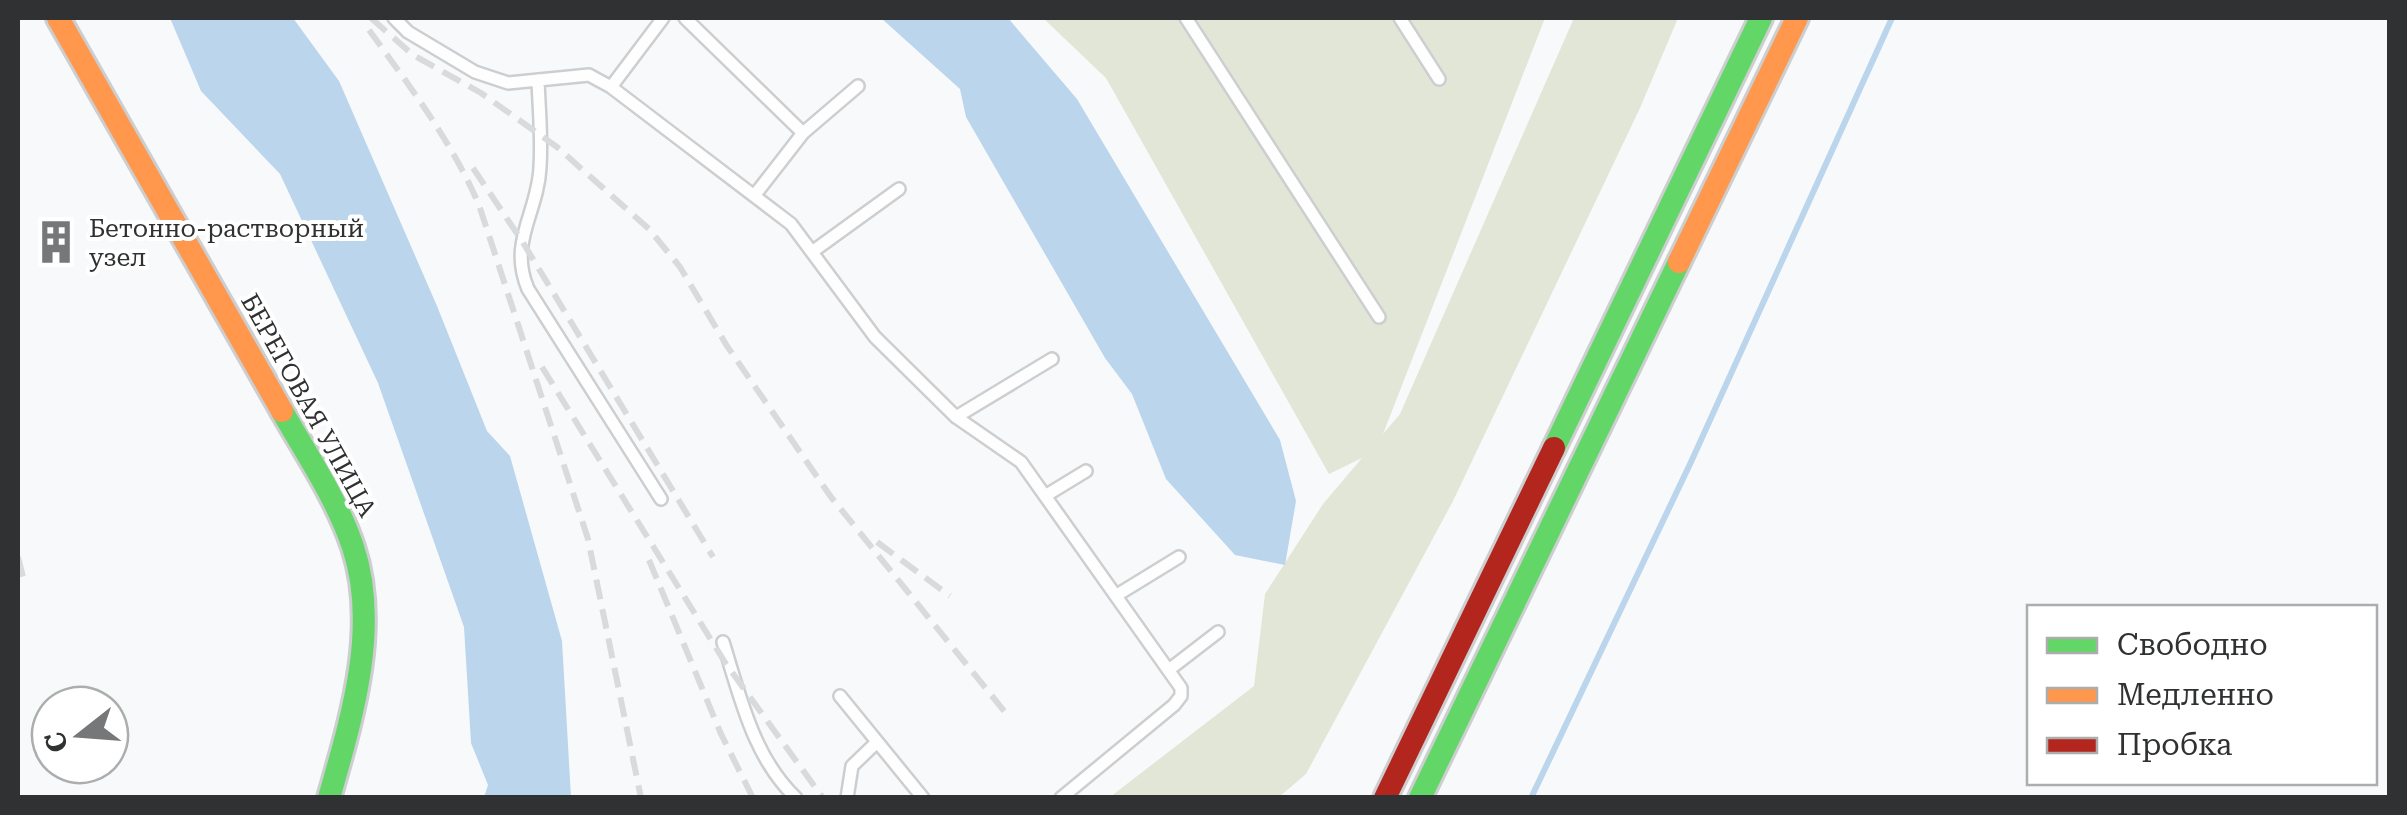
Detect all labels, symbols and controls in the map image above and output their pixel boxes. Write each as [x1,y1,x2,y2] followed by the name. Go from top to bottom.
[89,214,364,272] place label: Бетонно-растворный узел
[32,218,80,266] building icon: Бетонно-растворный узел
[235,289,382,522] street label: БЕРЕГОВАЯ УЛИЦА
[2027,605,2377,785] legend
[2117,627,2268,662] text: Свободно
[2117,677,2274,712] text: Медленно
[30,685,130,785] north arrow
[2117,727,2232,762] text: Пробка
[38,728,75,756] text: С

